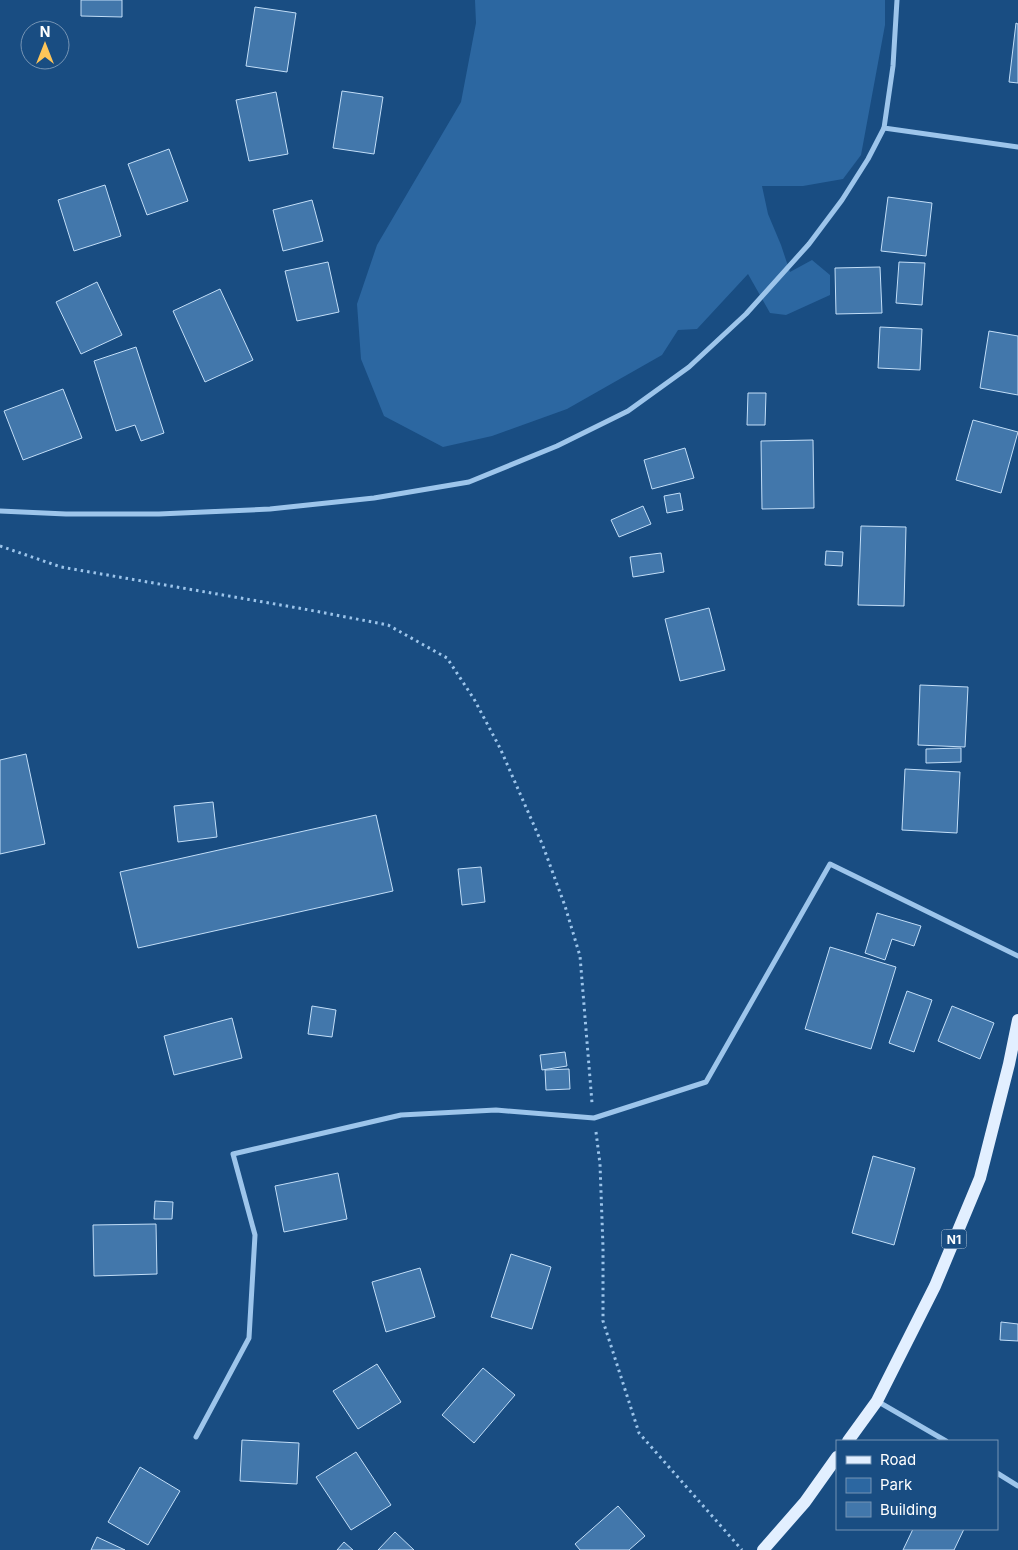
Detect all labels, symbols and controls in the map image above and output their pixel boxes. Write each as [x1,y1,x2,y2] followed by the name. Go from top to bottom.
[20,20,70,70] north arrow
[40,23,50,40] text: N
[942,1230,966,1248] road number: N1
[836,1440,998,1530] legend
[880,1450,916,1469] text: Road
[880,1475,913,1494] text: Park
[880,1500,937,1519] text: Building

